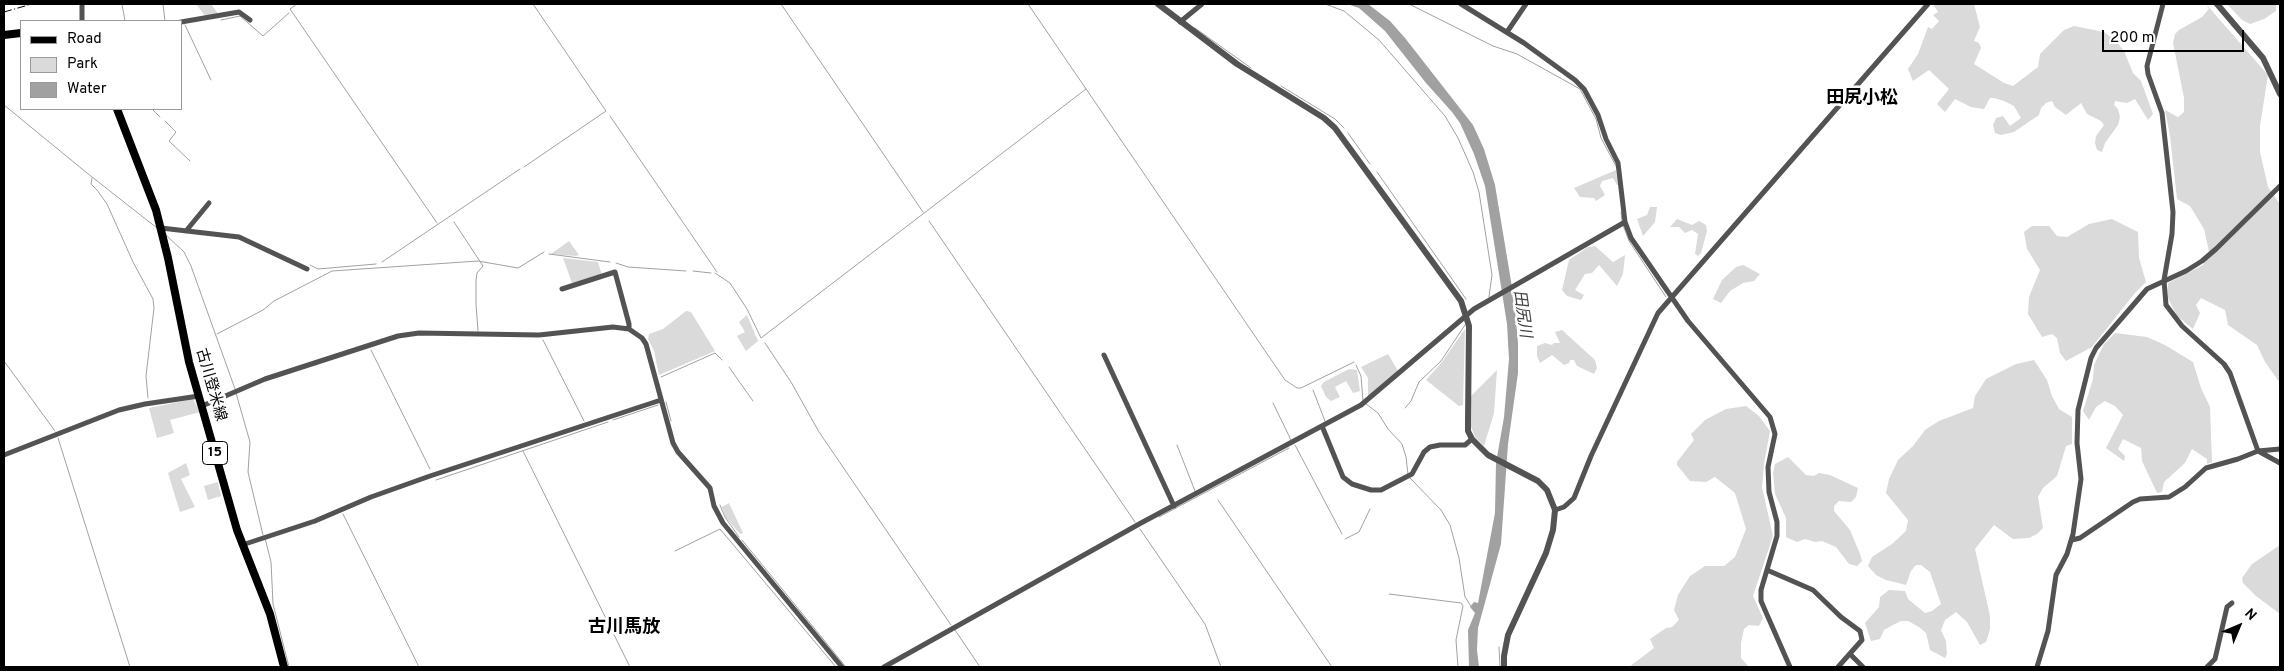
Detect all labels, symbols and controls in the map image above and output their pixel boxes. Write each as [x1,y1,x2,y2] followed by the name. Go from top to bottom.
[20,20,182,110] legend
[2104,20,2246,52] scale bar
[2110,29,2155,48] text: 200 m
[67,30,102,49] text: Road
[67,55,98,74] text: Park
[67,80,106,99] text: Water
[1826,88,1898,110] district label: 田尻小松
[1508,289,1534,339] water label: 田尻川
[191,346,229,424] street label: 古川登米線
[202,442,228,464] road number: 15
[2214,601,2264,651] north arrow
[2240,605,2260,625] text: N
[588,617,660,639] district label: 古川馬放

